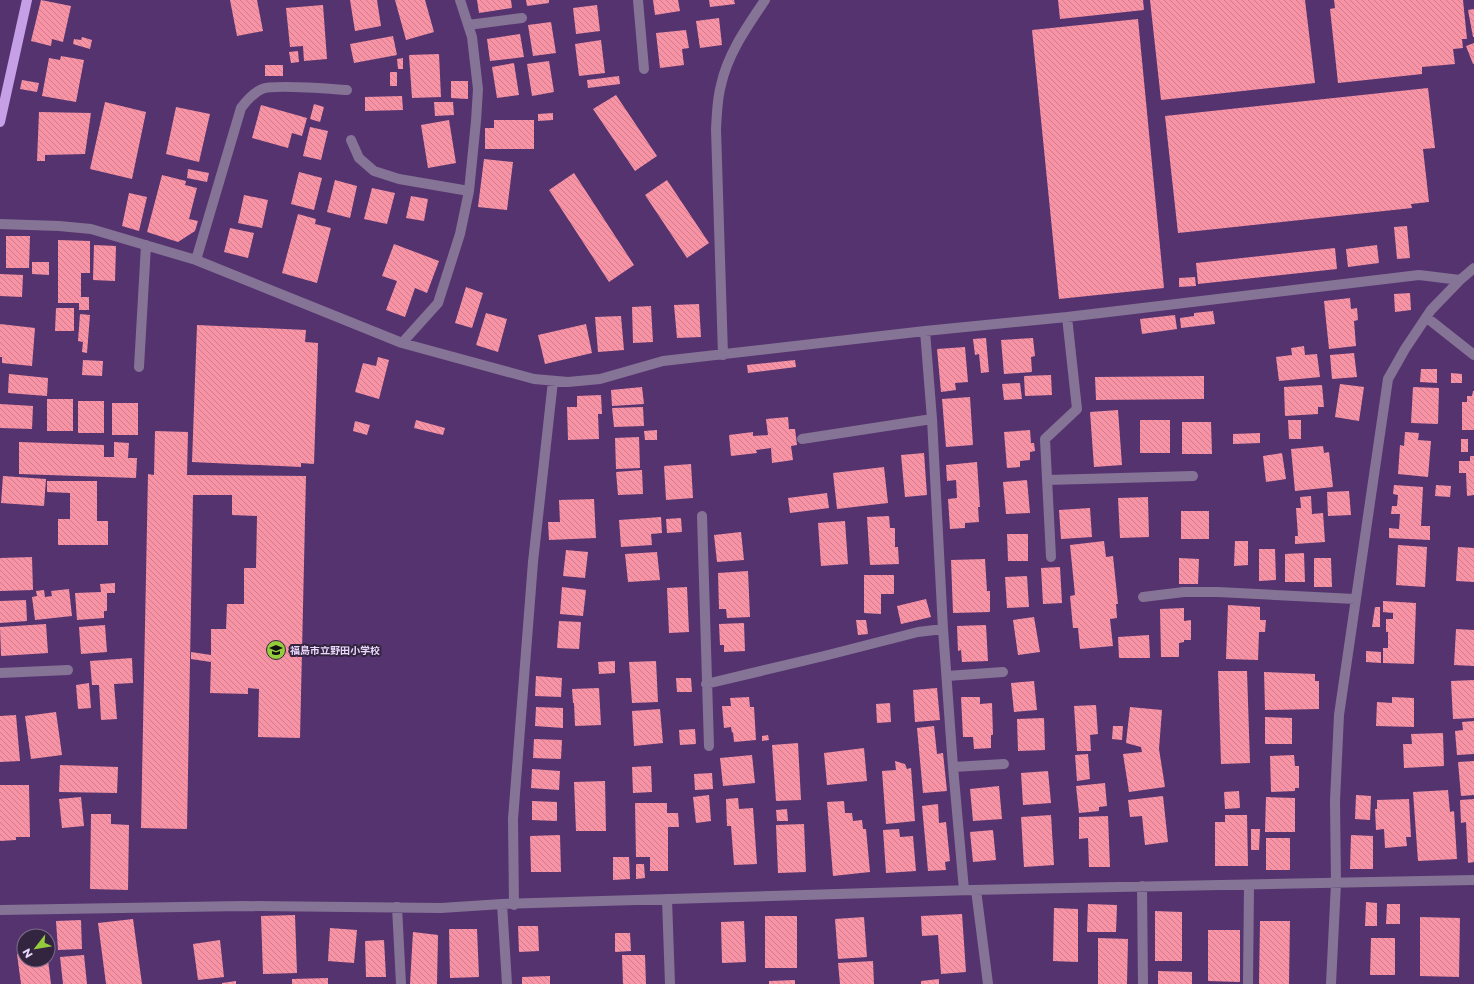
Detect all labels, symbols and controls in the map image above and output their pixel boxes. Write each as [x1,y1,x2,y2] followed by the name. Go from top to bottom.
[265,639,287,661] school or university icon: 福島市立野田小学校
[290,644,380,657] place label: 福島市立野田小学校
[16,928,56,968] north arrow
[19,946,36,961] text: N

